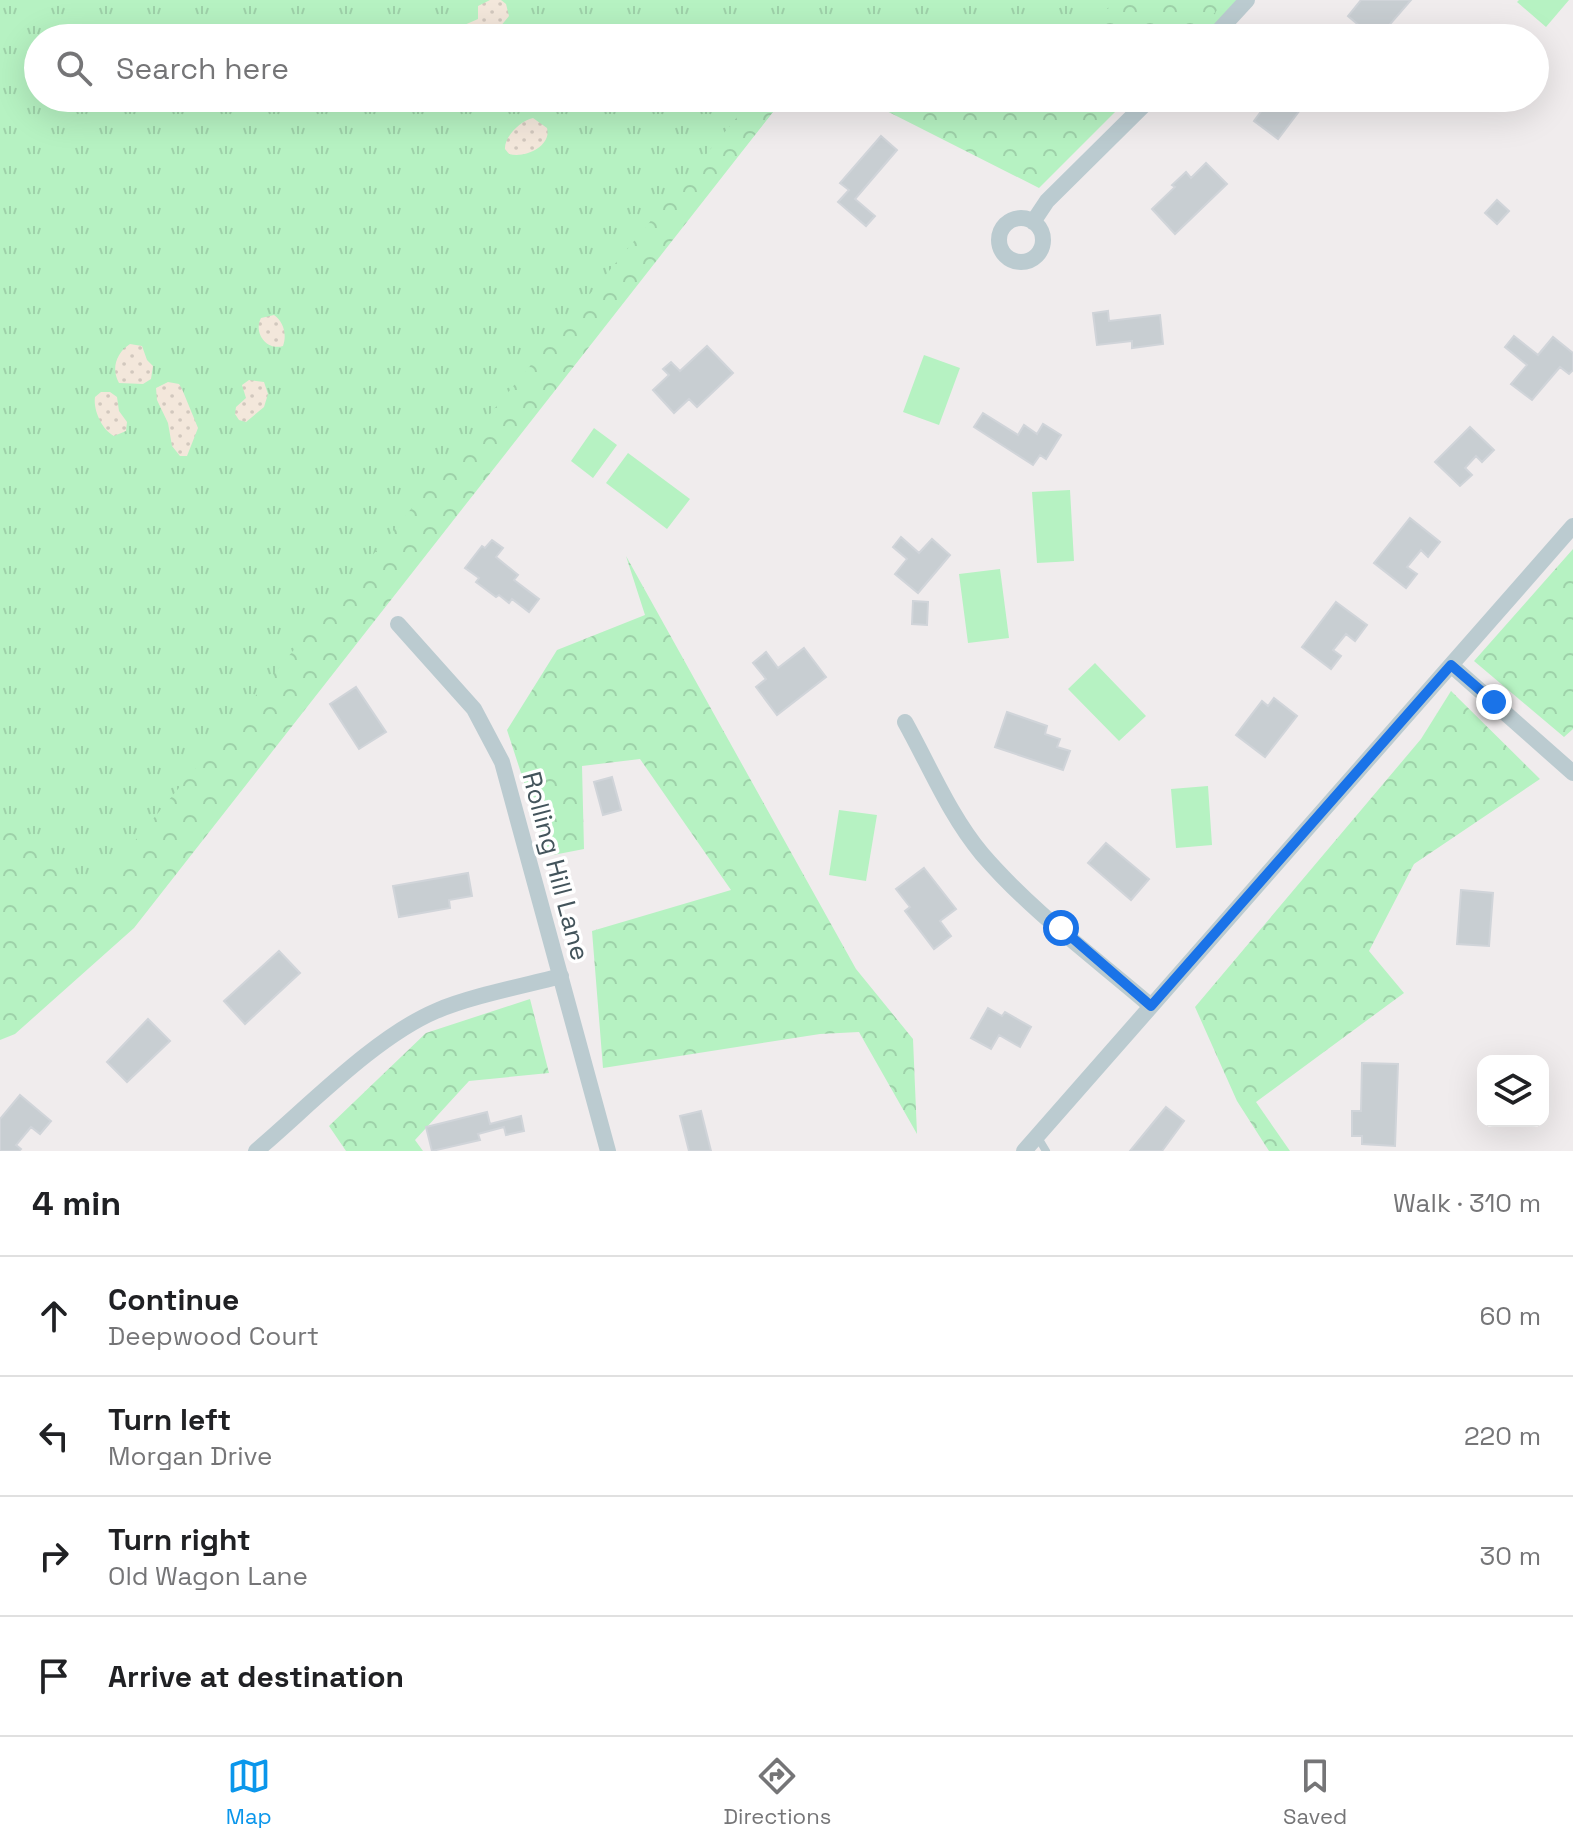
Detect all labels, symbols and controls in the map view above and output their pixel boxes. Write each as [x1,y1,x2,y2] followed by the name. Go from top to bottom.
[24,24,1549,112] search box
[52,46,96,90] icon: search
[116,49,289,88] text: Search here
[1476,684,1512,720] route end
[514,768,598,964] street label: Rolling Hill Lane
[1043,910,1079,946] route start
[1477,1055,1549,1127] map controls
[1477,1055,1549,1127] button: layers
[32,1182,121,1225] text: 4 min
[1393,1186,1541,1220] text: Walk · 310 m
[108,1280,239,1319] text: Continue
[32,1294,76,1338] icon: ahead
[1479,1299,1541,1333] text: 60 m
[108,1319,319,1353] text: Deepwood Court
[108,1400,231,1439] text: Turn left
[32,1414,76,1458] icon: left
[1464,1419,1541,1453] text: 220 m
[108,1439,272,1473] text: Morgan Drive
[108,1520,251,1559] text: Turn right
[32,1534,76,1578] icon: right
[1480,1539,1541,1573] text: 30 m
[108,1559,308,1593] text: Old Wagon Lane
[32,1654,76,1698] icon: arrive
[108,1657,404,1696] text: Arrive at destination
[226,1754,272,1830] tab: Map
[723,1754,831,1830] tab: Directions
[1283,1754,1347,1830] tab: Saved

